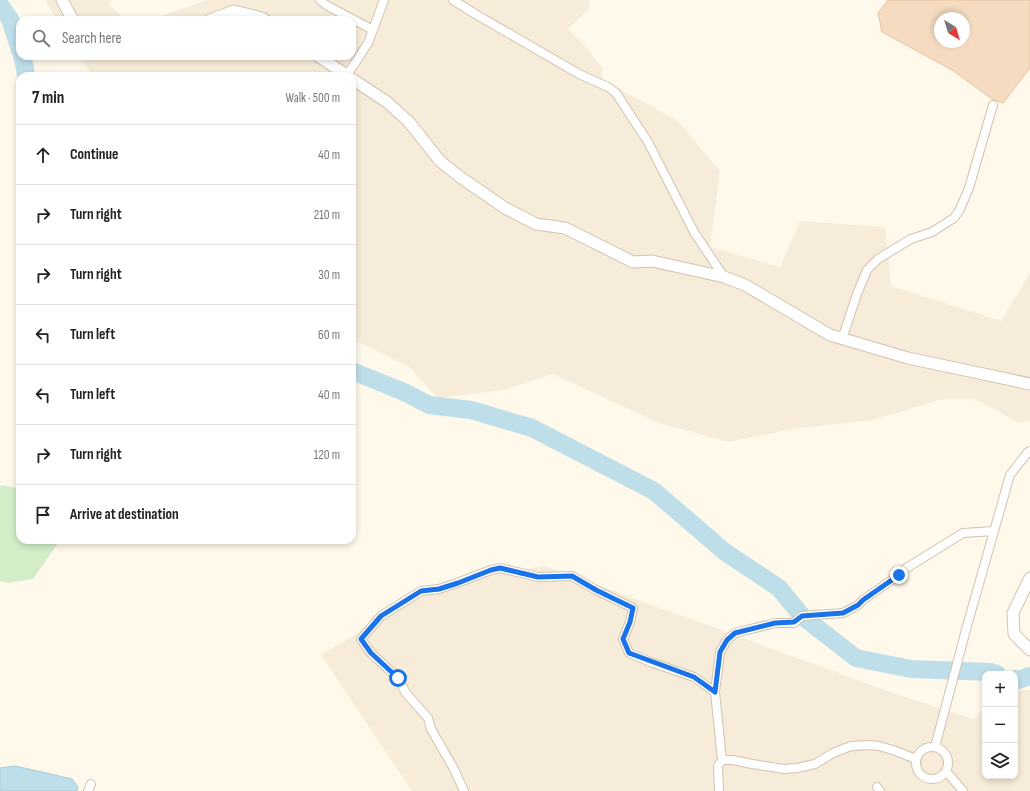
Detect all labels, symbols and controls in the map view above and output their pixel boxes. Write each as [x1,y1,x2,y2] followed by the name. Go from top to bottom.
[934,12,970,48] north arrow
[16,16,356,60] search box
[30,27,52,49] icon: search
[62,29,122,48] text: Search here
[32,88,64,108] text: 7 min
[286,90,340,106] text: Walk · 500 m
[32,144,54,166] icon: ahead
[70,145,119,164] text: Continue
[318,147,340,163] text: 40 m
[32,204,54,226] icon: right
[70,205,122,224] text: Turn right
[314,207,340,223] text: 210 m
[32,264,54,286] icon: right
[70,265,122,284] text: Turn right
[318,267,340,283] text: 30 m
[32,324,54,346] icon: left
[70,325,115,344] text: Turn left
[318,327,340,343] text: 60 m
[32,384,54,406] icon: left
[70,385,115,404] text: Turn left
[318,387,340,403] text: 40 m
[32,444,54,466] icon: right
[70,445,122,464] text: Turn right
[314,447,340,463] text: 120 m
[32,504,54,526] icon: arrive
[70,505,179,524] text: Arrive at destination
[890,566,908,584] route end
[389,669,407,687] route start
[982,671,1018,779] map controls
[982,671,1018,707] button: +
[982,707,1018,743] button: −
[982,743,1018,779] button: layers

